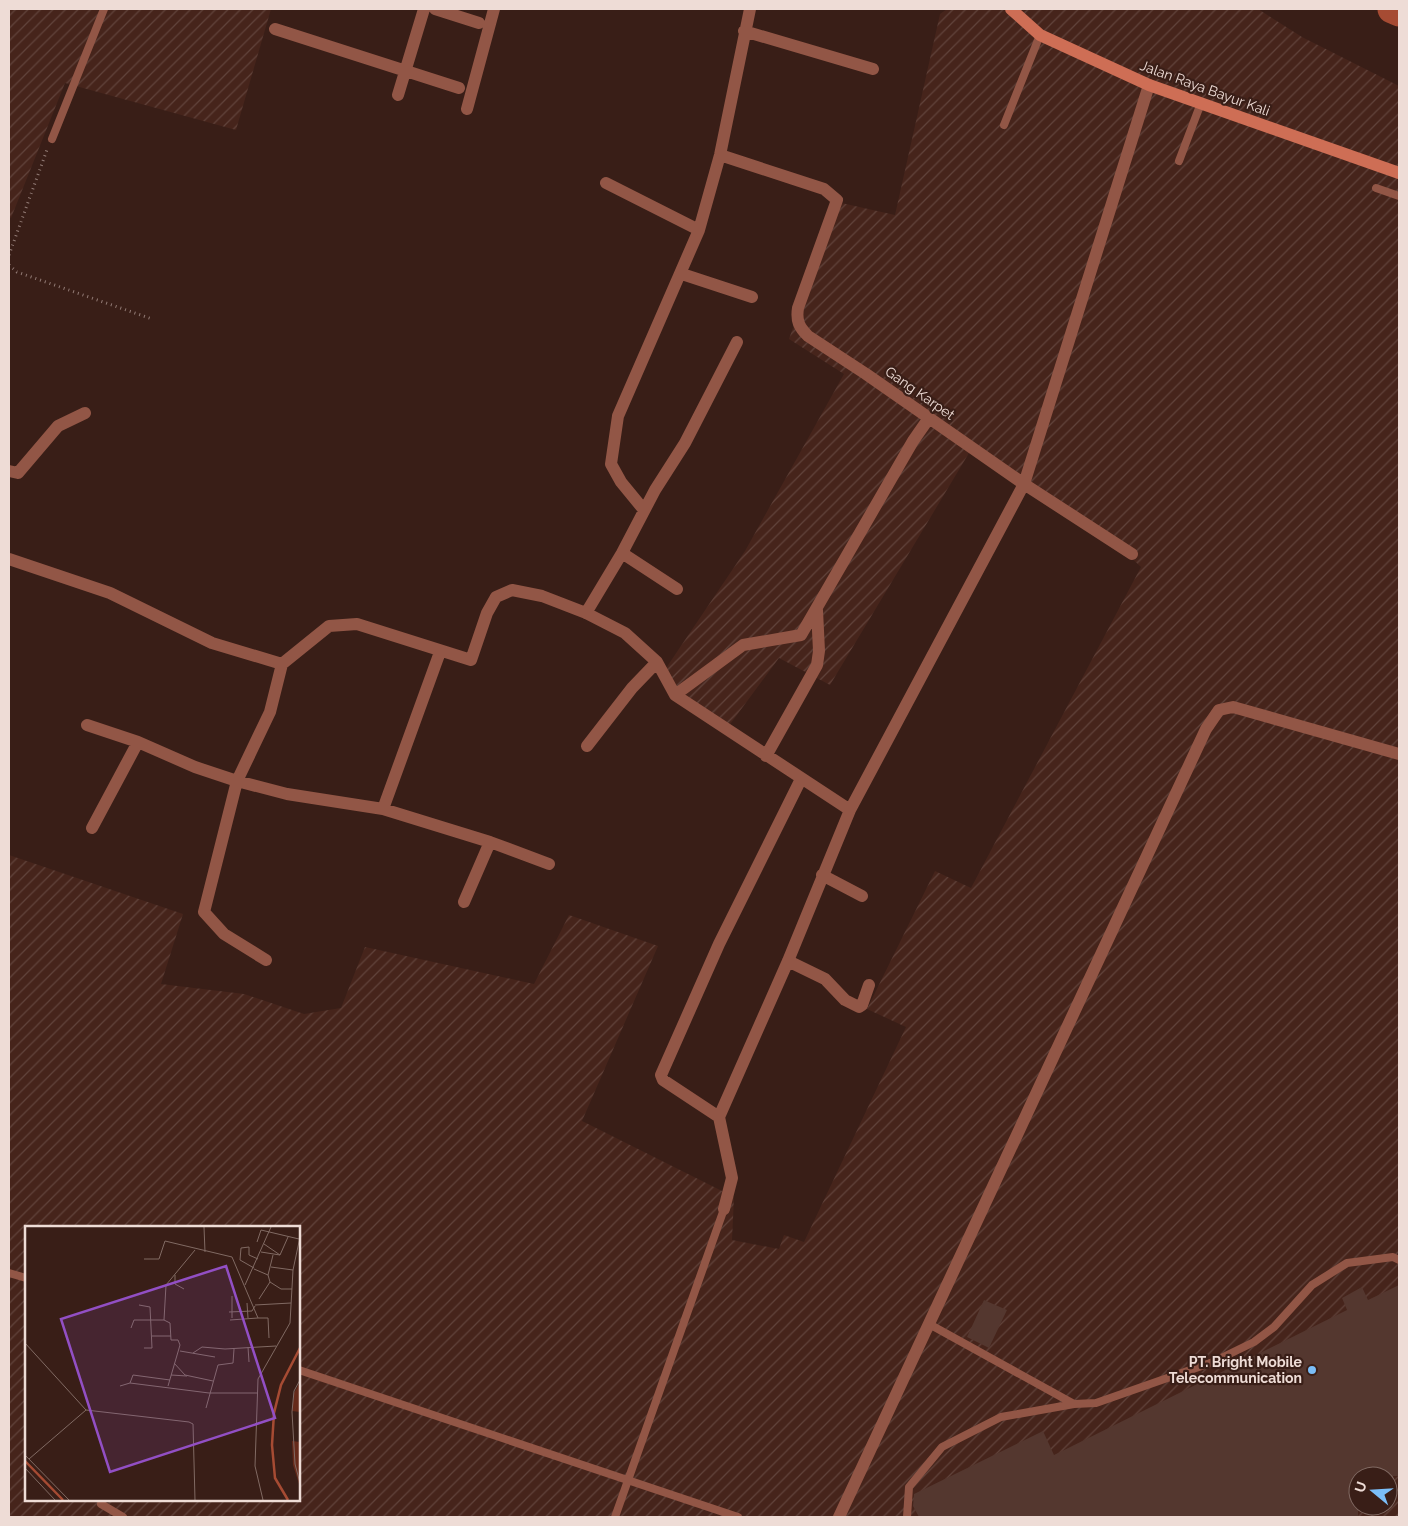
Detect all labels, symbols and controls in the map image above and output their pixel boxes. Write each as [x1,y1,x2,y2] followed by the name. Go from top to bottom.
[1138,57,1272,119] street label: Jalan Raya Bayur Kali
[882,363,958,423] street label: Gang Karpet
[25,1226,300,1501] inset map
[1169,1354,1303,1386] place label: PT. Bright Mobile Telecommunication
[1306,1364,1318,1376] marker: PT. Bright Mobile Telecommunication
[1348,1466,1398,1516] north arrow
[1351,1480,1370,1494] text: U

